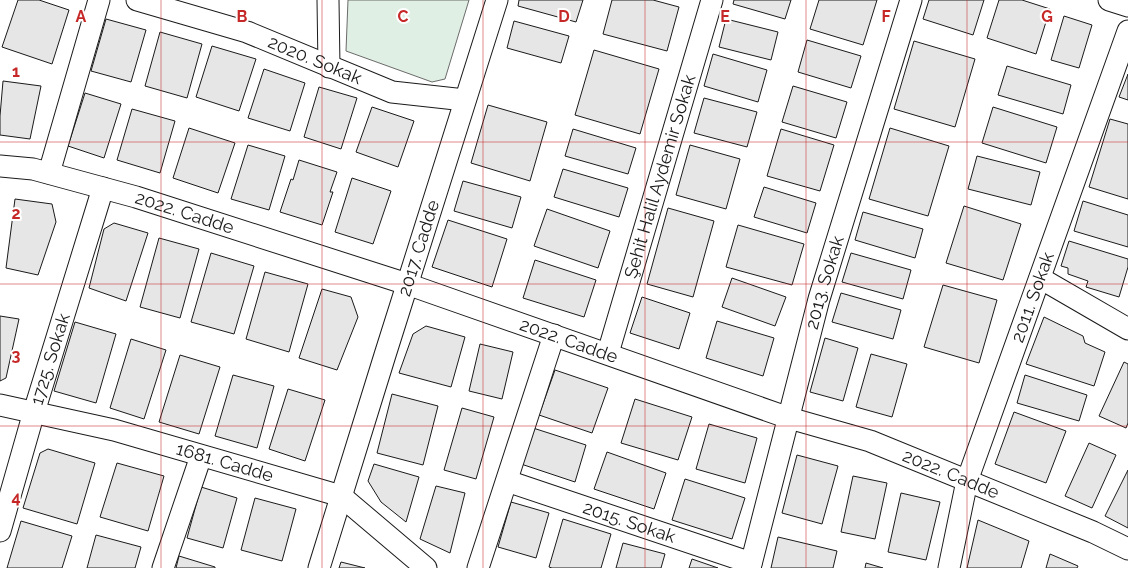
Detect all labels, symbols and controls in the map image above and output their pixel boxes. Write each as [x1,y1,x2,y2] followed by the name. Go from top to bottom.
[76,7,87,26] text: A
[237,7,248,26] text: B
[398,7,409,26] text: C
[558,7,570,26] text: D
[720,7,730,26] text: E
[881,7,891,26] text: F
[1041,7,1053,26] text: G
[265,31,365,88] street label: 2020. Sokak
[12,62,20,81] text: 1
[620,72,700,281] street label: Şehit Halil Aydemir Sokak
[133,187,237,238] street label: 2022. Cadde
[393,197,443,299] street label: 2017. Cadde
[11,204,21,223] text: 2
[801,233,848,331] street label: 2013. Sokak
[1006,249,1058,345] street label: 2011. Sokak
[26,310,74,408] street label: 1725. Sokak
[517,313,621,367] street label: 2022. Cadde
[12,346,21,365] text: 3
[174,438,276,486] street label: 1681. Cadde
[900,445,1003,503] street label: 2022. Cadde
[11,488,21,507] text: 4
[580,496,679,547] street label: 2015. Sokak

